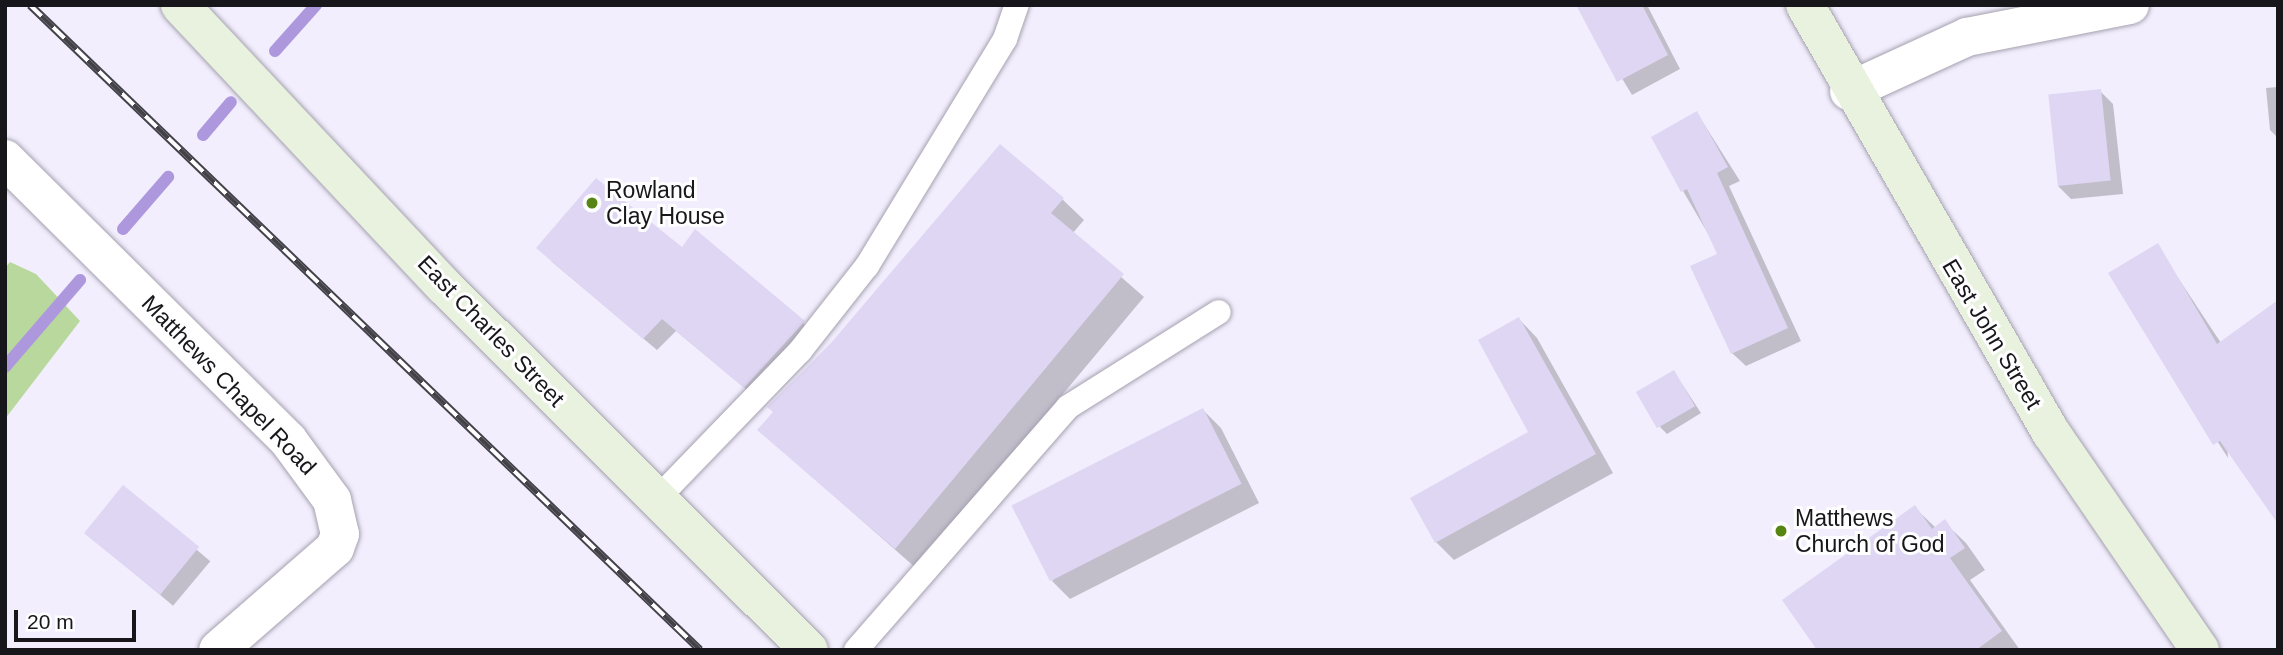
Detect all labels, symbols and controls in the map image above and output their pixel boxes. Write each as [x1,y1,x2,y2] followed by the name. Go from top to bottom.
[606,176,725,230] place label: Rowland Clay House
[584,195,600,211] marker: Rowland Clay House
[412,250,570,412] street label: East Charles Street
[1936,254,2048,414] street label: East John Street
[136,289,322,481] street label: Matthews Chapel Road
[1795,504,1945,558] place label: Matthews Church of God
[1773,523,1789,539] marker: Matthews Church of God
[18,596,140,640] scale bar
[27,610,74,633] text: 20 m

